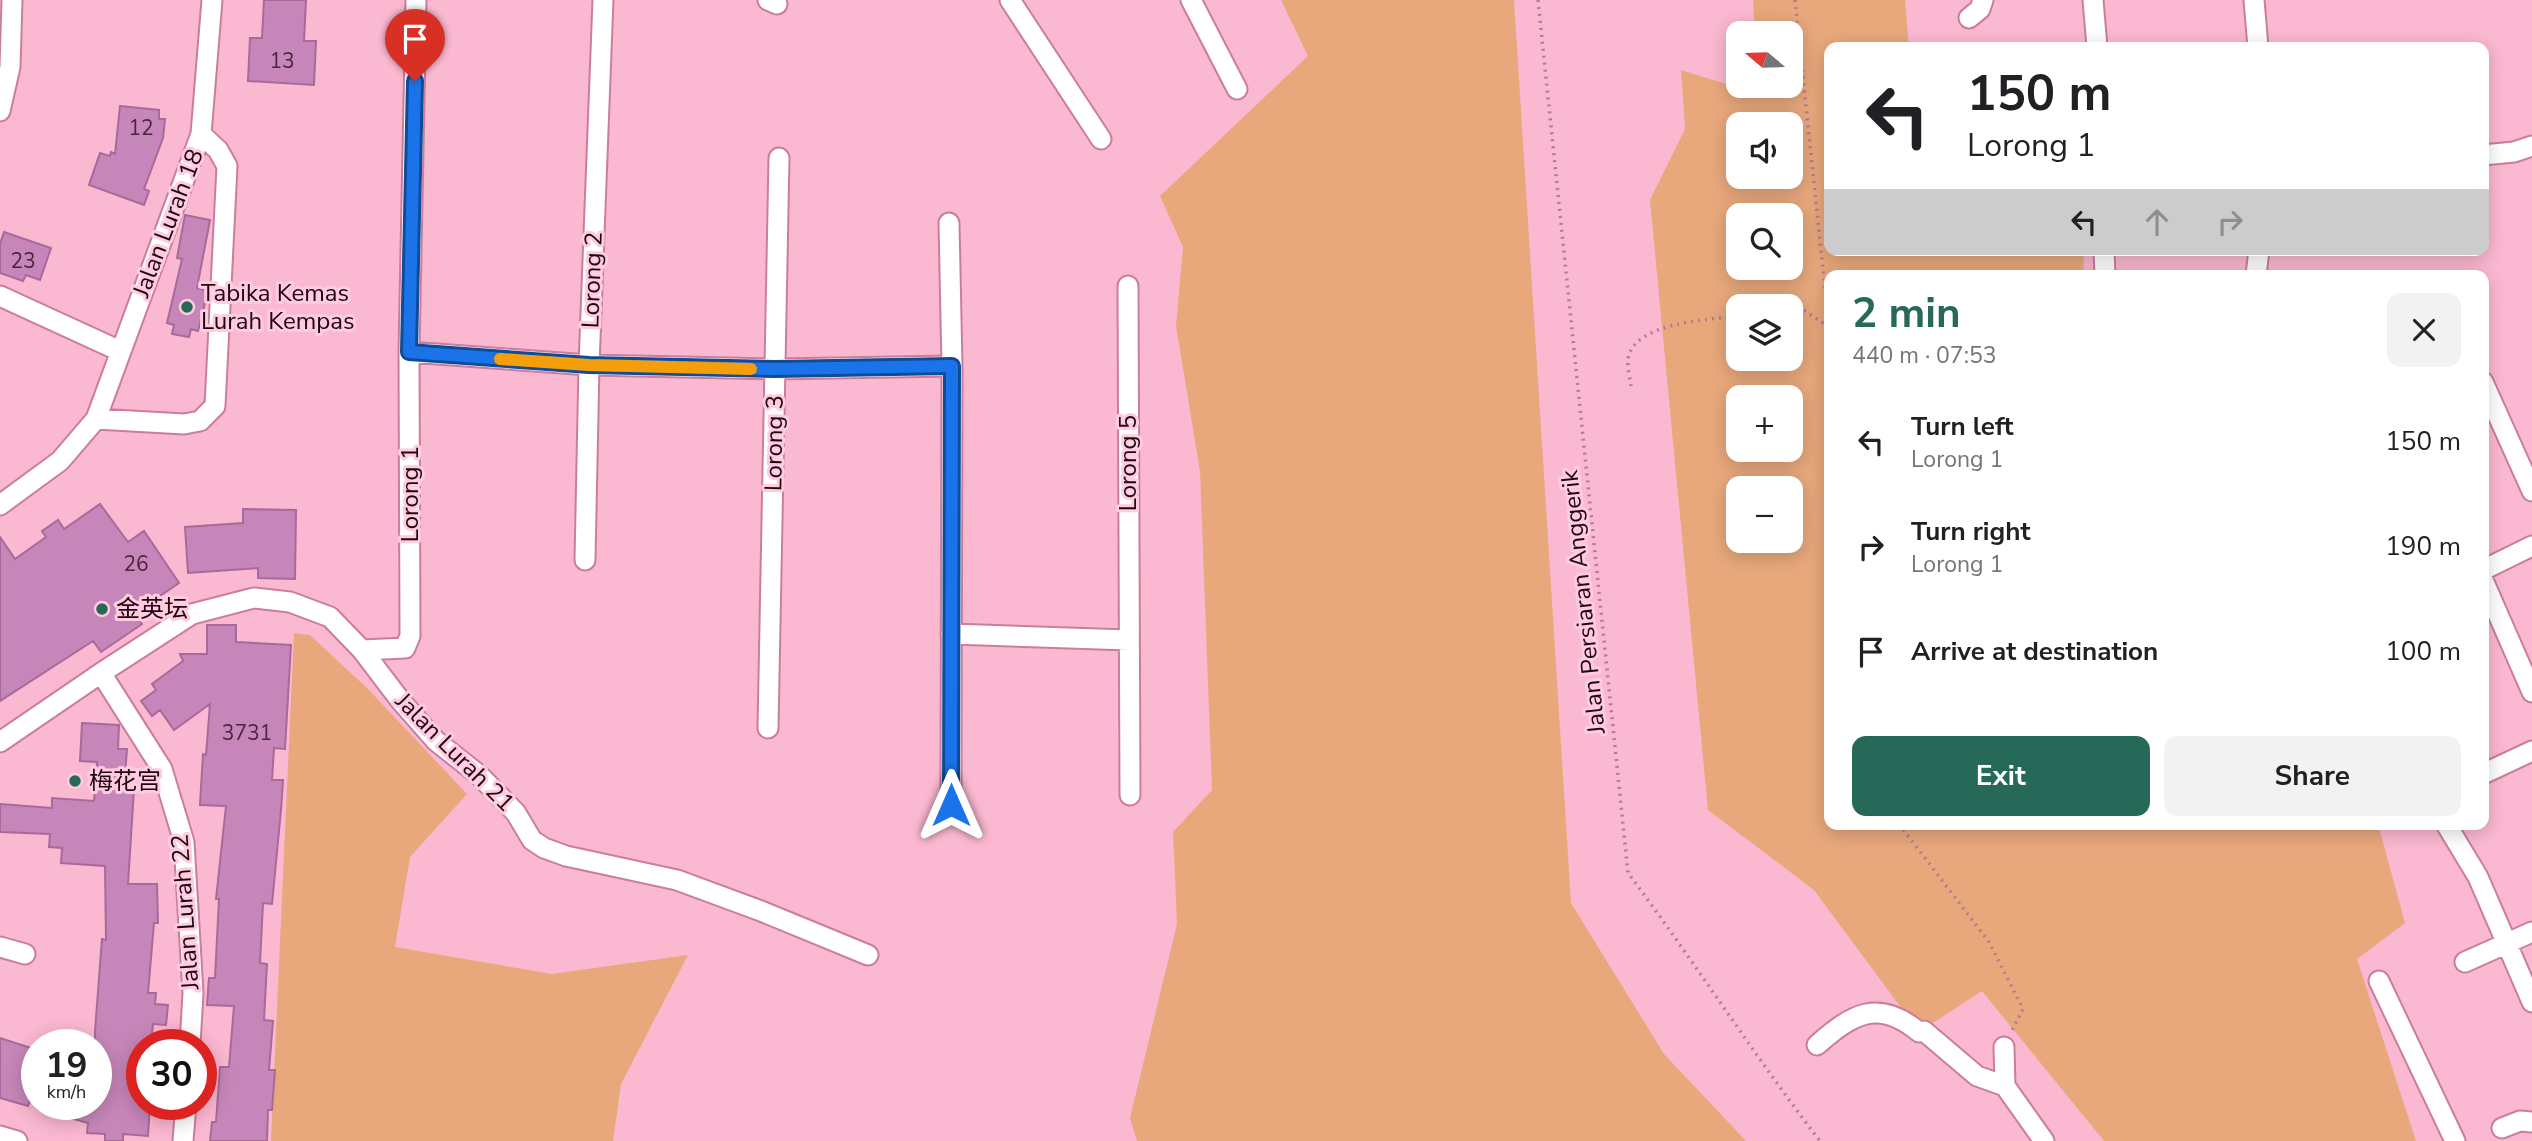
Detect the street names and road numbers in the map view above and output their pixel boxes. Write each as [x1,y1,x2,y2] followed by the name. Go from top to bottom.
[125,144,211,303] street label: Jalan Lurah 18
[574,231,610,329] street label: Lorong 2
[757,395,791,491] street label: Lorong 3
[1112,415,1144,511] street label: Lorong 5
[394,446,426,542] street label: Lorong 1
[1553,468,1613,736] street label: Jalan Persiaran Anggerik
[388,685,522,819] street label: Jalan Lurah 21
[164,833,206,992] street label: Jalan Lurah 22

